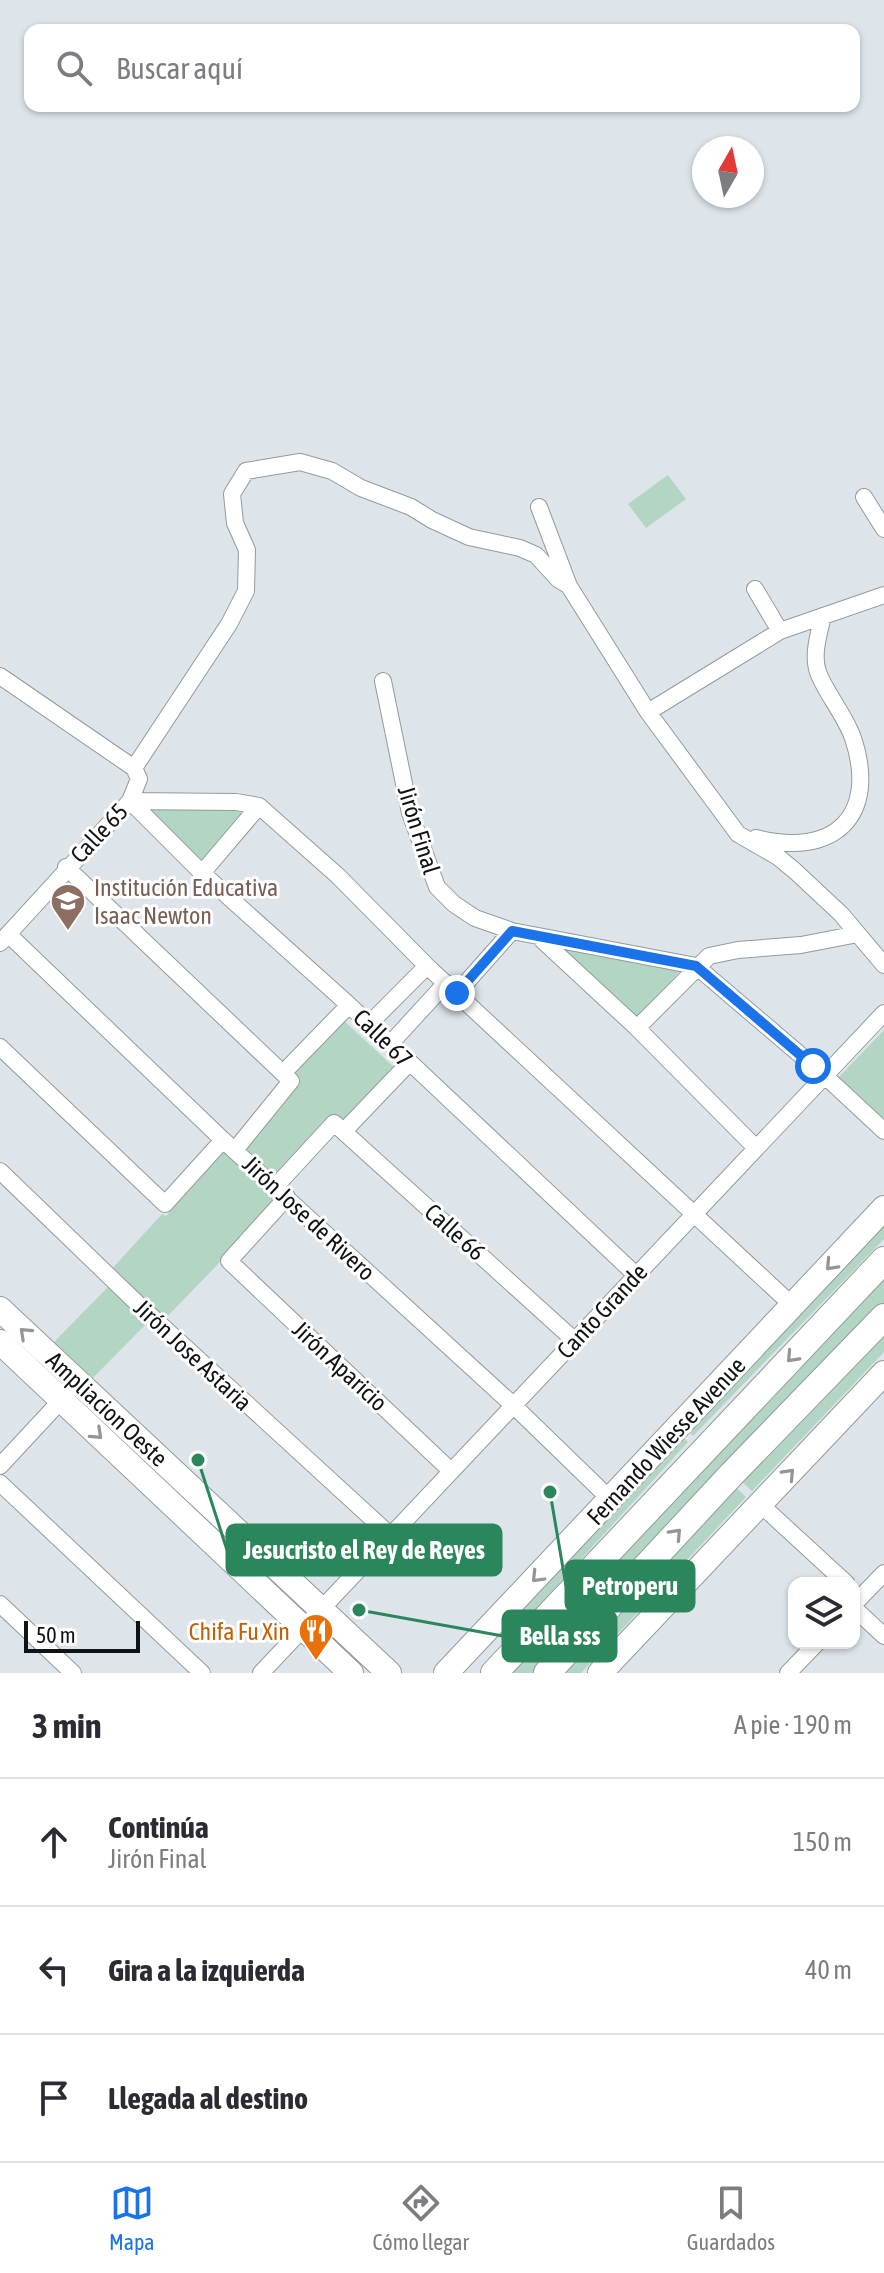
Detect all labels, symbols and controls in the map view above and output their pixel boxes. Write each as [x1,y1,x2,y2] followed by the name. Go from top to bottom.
[24,24,860,112] search box
[52,46,96,90] icon: search
[116,51,243,85] text: Buscar aquí
[692,136,764,208] north arrow
[393,783,445,878] street label: Jirón Final
[65,798,133,868] street label: Calle 65
[94,874,278,929] place label: Institución Educativa Isaac Newton
[49,882,87,932] school or university icon: Institución Educativa Isaac Newton
[439,975,475,1011] route end
[348,1004,418,1072] street label: Calle 67
[795,1048,831,1084] route start
[238,1150,380,1286] street label: Jirón Jose de Rivero
[420,1198,490,1266] street label: Calle 66
[826,1256,840,1271] one-way arrow
[551,1258,653,1364] street label: Canto Grande
[129,1294,257,1416] street label: Jirón Jose Astaria
[287,1316,393,1416] street label: Jirón Aparicio
[20,1327,34,1342] one-way arrow
[41,1346,173,1472] street label: Ampliacion Oeste
[787,1348,801,1362] one-way arrow
[581,1352,751,1530] street label: Fernando Wiesse Avenue
[88,1425,103,1439] one-way arrow
[779,1469,794,1483] one-way arrow
[227,1525,501,1575] callout: Jesucristo el Rey de Reyes
[667,1529,682,1543] one-way arrow
[242,1535,485,1565] text: Jesucristo el Rey de Reyes
[566,1561,694,1611] callout: Petroperu
[532,1568,547,1582] one-way arrow
[582,1571,678,1601] text: Petroperu
[788,1577,860,1649] map controls
[788,1577,860,1649] button: layers
[503,1611,616,1661] callout: Bella sss
[297,1612,335,1662] restaurant icon: Chifa Fu Xin
[24,1617,140,1653] scale bar
[189,1618,290,1645] place label: Chifa Fu Xin
[519,1621,601,1651] text: Bella sss
[36,1622,76,1648] text: 50 m
[32,1706,101,1745] text: 3 min
[734,1710,852,1740] text: A pie · 190 m
[108,1810,209,1844] text: Continúa
[32,1820,76,1864] icon: ahead
[793,1827,852,1857] text: 150 m
[108,1844,206,1874] text: Jirón Final
[32,1948,76,1992] icon: left
[108,1953,305,1987] text: Gira a la izquierda
[805,1955,852,1985] text: 40 m
[32,2076,76,2120] icon: arrive
[108,2081,308,2115] text: Llegada al destino
[109,2181,155,2255] tab: Mapa
[372,2181,469,2255] tab: Cómo llegar
[687,2181,775,2255] tab: Guardados

